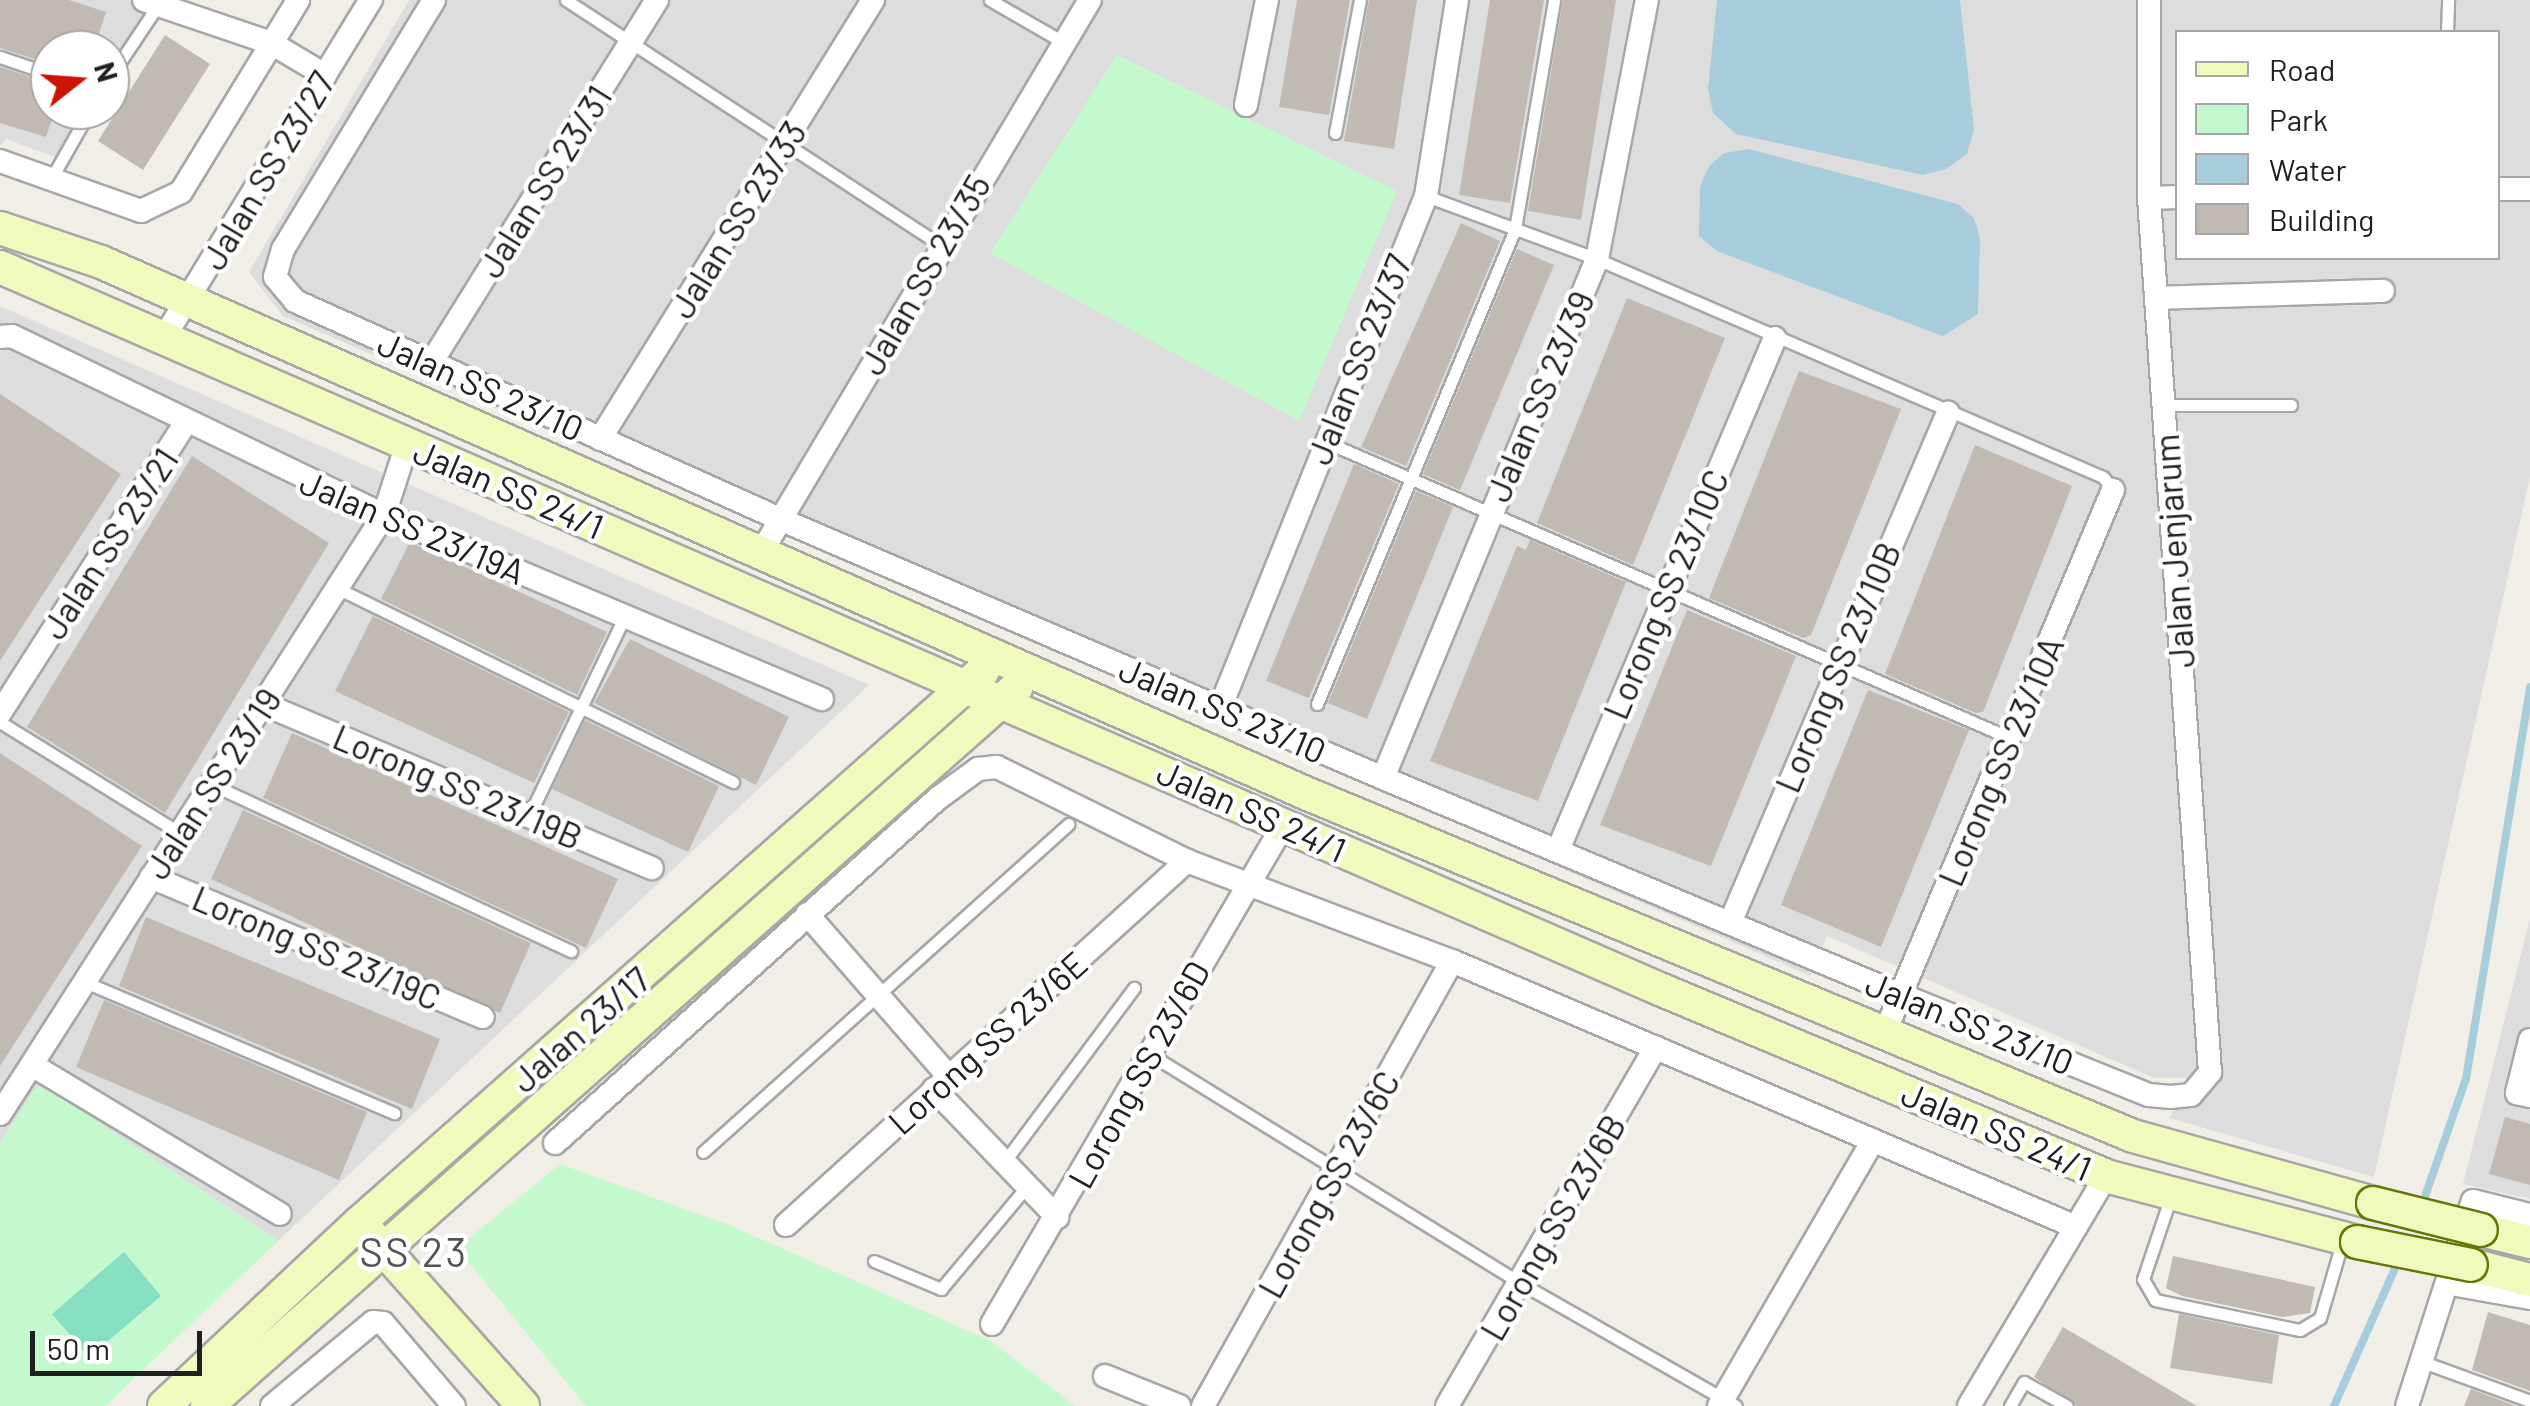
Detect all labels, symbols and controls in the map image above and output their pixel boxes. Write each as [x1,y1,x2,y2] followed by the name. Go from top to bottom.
[30,30,130,130] north arrow
[2175,30,2500,260] legend
[2269,51,2335,87] text: Road
[88,58,126,86] text: N
[191,63,343,277] street label: Jalan SS 23/27
[468,77,620,285] street label: Jalan SS 23/31
[2269,101,2328,137] text: Park
[660,113,814,325] street label: Jalan SS 23/33
[2269,151,2347,187] text: Water
[850,166,998,382] street label: Jalan SS 23/35
[2269,201,2374,237] text: Building
[1297,248,1419,470] street label: Jalan SS 23/37
[1476,284,1602,508] street label: Jalan SS 23/39
[372,321,590,449] street label: Jalan SS 23/10
[408,429,610,547] street label: Jalan SS 24/1
[2144,433,2202,669] street label: Jalan Jenjarum
[32,440,186,646] street label: Jalan SS 23/21
[294,460,532,592] street label: Jalan SS 23/19A
[1594,463,1736,725] street label: Lorong SS 23/10C
[1765,536,1909,798] street label: Lorong SS 23/10B
[1929,630,2071,892] street label: Lorong SS 23/10A
[1113,647,1333,771] street label: Jalan SS 23/10
[135,680,289,886] street label: Jalan SS 23/19
[327,715,589,857] street label: Lorong SS 23/19B
[1151,750,1353,870] street label: Jalan SS 24/1
[187,876,447,1018] street label: Lorong SS 23/19C
[879,942,1095,1142] street label: Lorong SS 23/6E
[1058,953,1218,1195] street label: Lorong SS 23/6D
[502,958,658,1100] street label: Jalan 23/17
[1860,961,2080,1083] street label: Jalan SS 23/10
[1248,1063,1408,1305] street label: Lorong SS 23/6C
[1896,1071,2098,1189] street label: Jalan SS 24/1
[1470,1107,1634,1347] street label: Lorong SS 23/6B
[359,1227,469,1275] district label: SS 23
[35,1311,208,1373] scale bar
[47,1330,110,1366] text: 50 m

